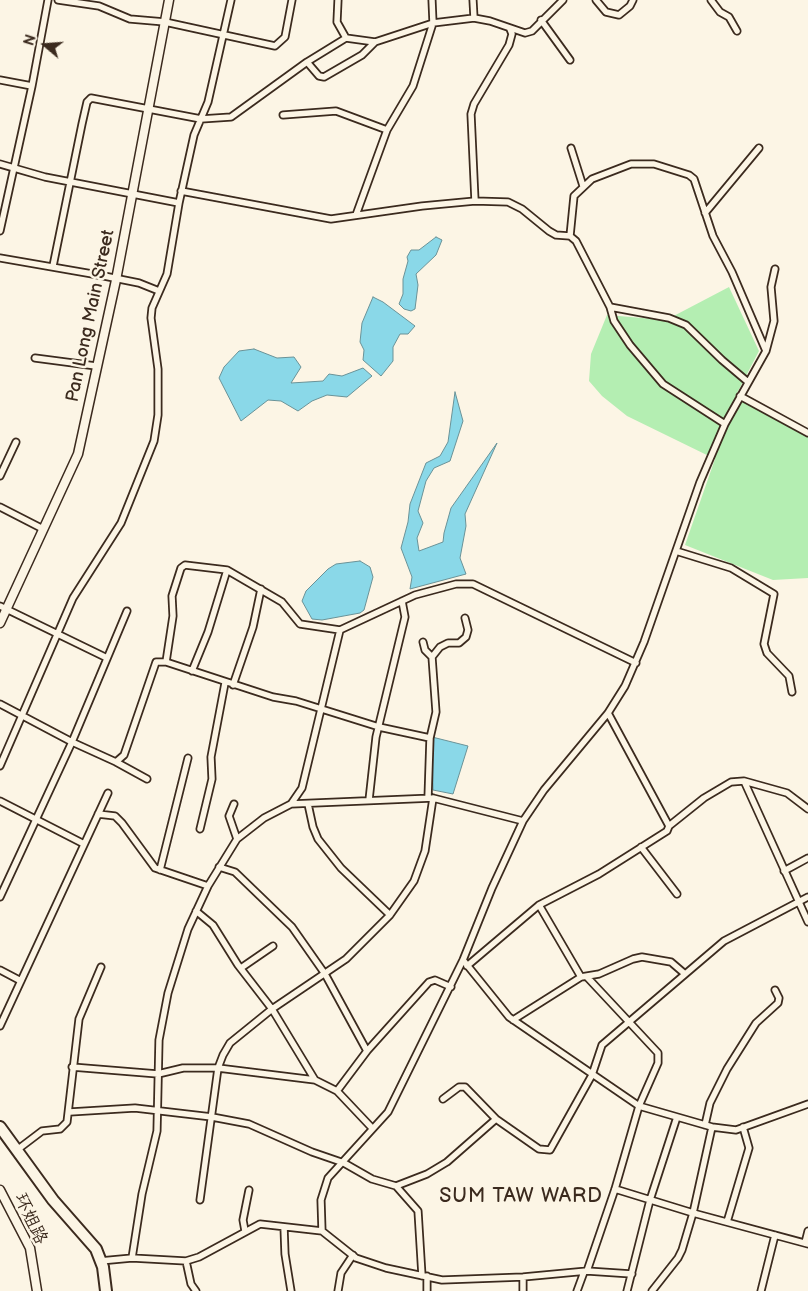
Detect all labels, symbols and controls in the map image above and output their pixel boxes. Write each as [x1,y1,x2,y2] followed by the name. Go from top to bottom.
[20,20,70,70] north arrow
[21,33,40,48] text: N
[62,228,120,404] street label: Pan Long Main Street
[438,1185,604,1209] district label: SUM TAW WARD
[9,1190,51,1248] street label: 环姐路

